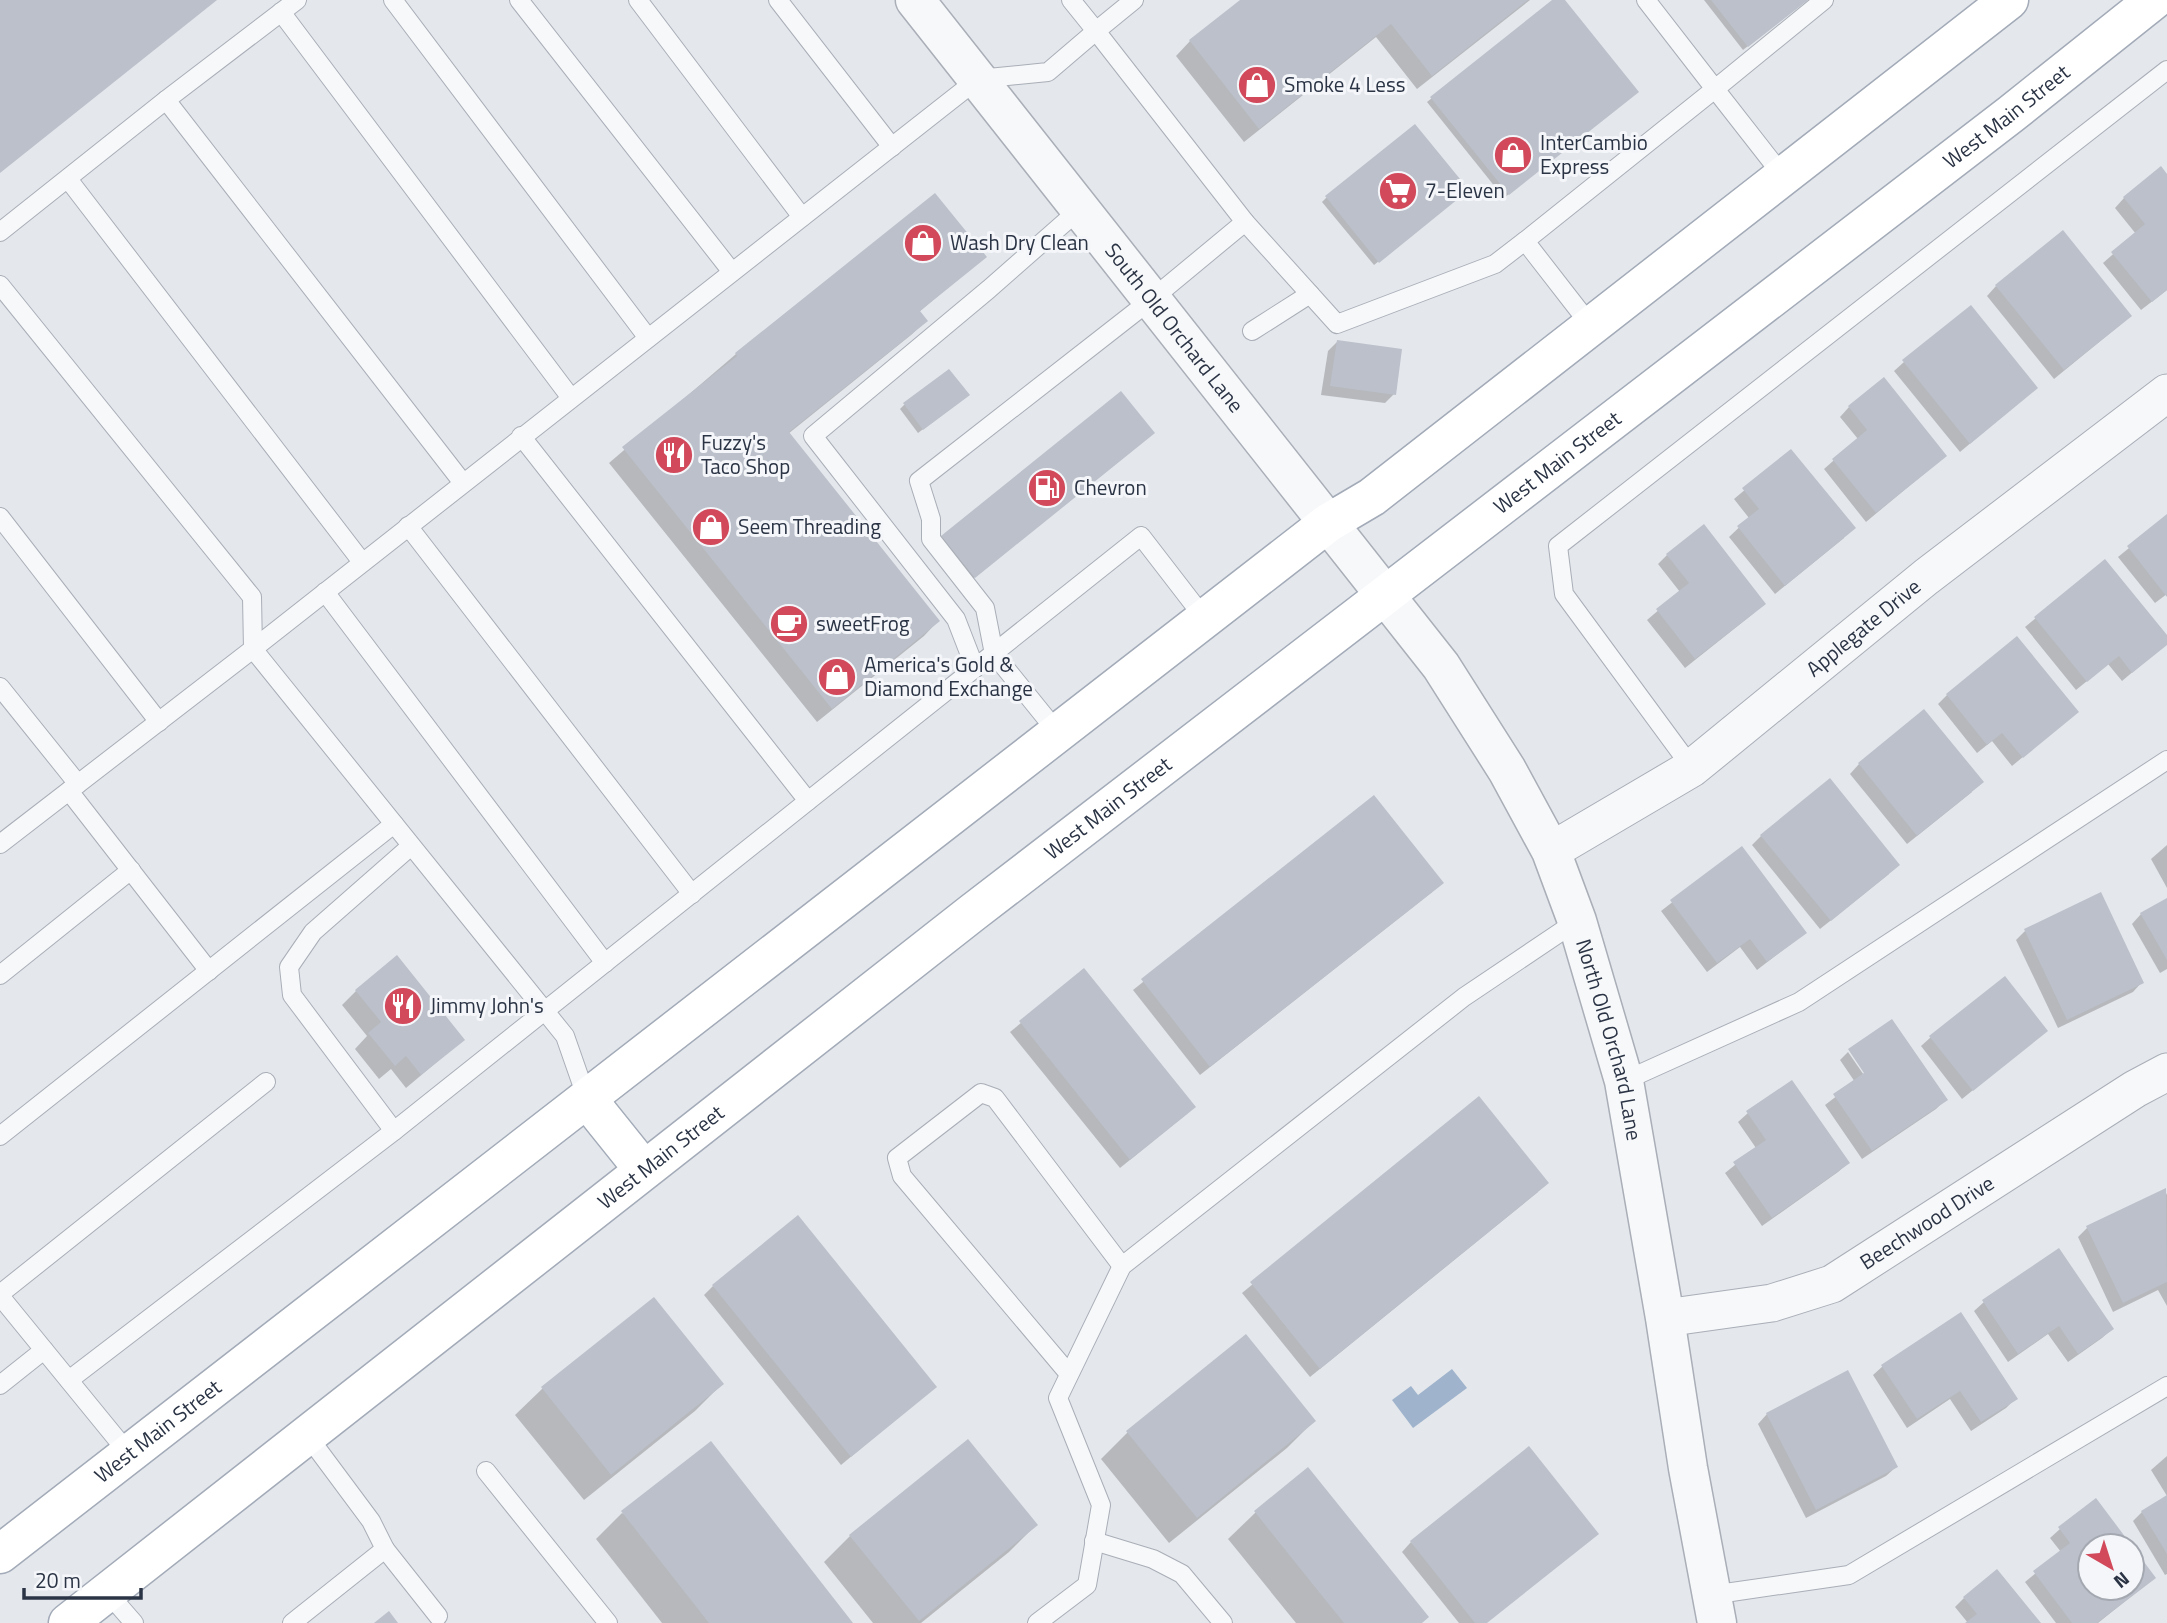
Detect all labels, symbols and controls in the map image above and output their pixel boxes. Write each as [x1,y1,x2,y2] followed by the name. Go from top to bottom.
[1936,56,2077,176] street label: West Main Street
[1236,64,1278,106] shop icon: Smoke 4 Less
[1284,68,1406,100] place label: Smoke 4 Less
[1540,126,1648,182] place label: InterCambio Express
[1492,134,1534,176] shop icon: InterCambio Express
[1377,170,1419,212] supermarket icon: 7-Eleven
[1425,174,1505,206] place label: 7-Eleven
[902,222,944,264] shop icon: Wash Dry Clean
[950,226,1089,258] place label: Wash Dry Clean
[1098,236,1252,419] street label: South Old Orchard Lane
[1486,402,1628,521] street label: West Main Street
[701,426,790,482] place label: Fuzzy's Taco Shop
[653,434,695,476] restaurant icon: Fuzzy's Taco Shop
[1026,467,1068,509] fuel station icon: Chevron
[1074,471,1147,503] place label: Chevron
[690,506,732,548] shop icon: Seem Threading
[738,510,881,542] place label: Seem Threading
[1799,571,1927,684] street label: Applegate Drive
[768,603,810,645] cafe icon: sweetFrog
[816,607,910,639] place label: sweetFrog
[864,648,1033,704] place label: America's Gold & Diamond Exchange
[816,656,858,698] shop icon: America's Gold & Diamond Exchange
[1037,748,1178,867] street label: West Main Street
[1568,935,1651,1143] street label: North Old Orchard Lane
[382,985,424,1027] restaurant icon: Jimmy John's
[430,989,544,1021] place label: Jimmy John's
[590,1096,731,1216] street label: West Main Street
[1853,1167,2000,1277] street label: Beechwood Drive
[87,1371,228,1490] street label: West Main Street
[2076,1532,2146,1602] north arrow
[24,1556,142,1600] scale bar
[35,1564,81,1596] text: 20 m
[2108,1565,2136,1596] text: N

